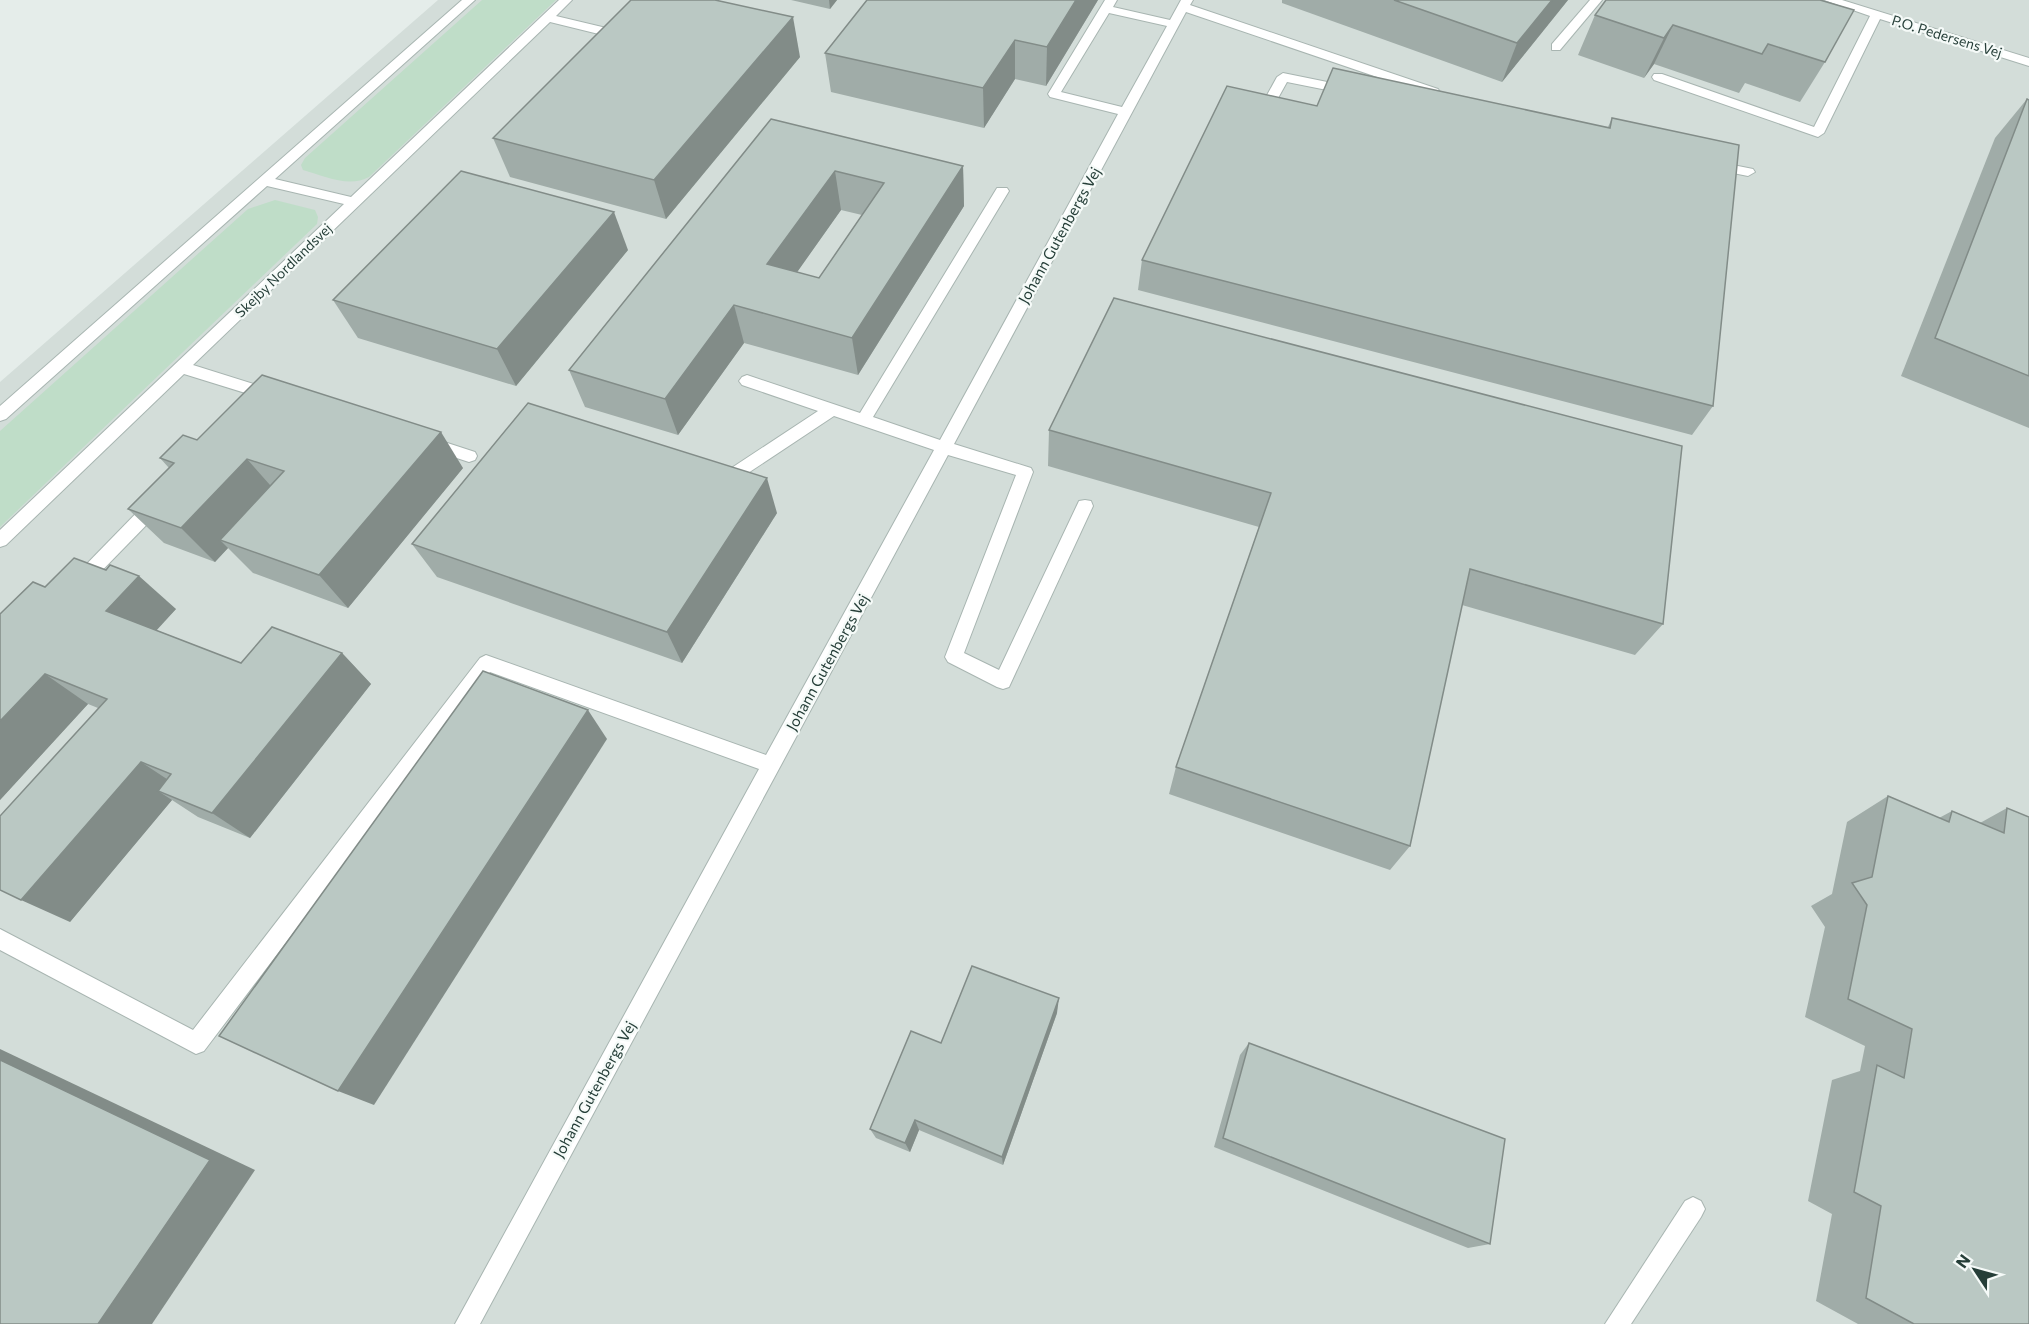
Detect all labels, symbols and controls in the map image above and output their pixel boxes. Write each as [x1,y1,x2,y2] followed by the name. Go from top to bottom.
[1890,11,2004,61] street label: P.O. Pedersens Vej
[1014,164,1104,306] street label: Johann Gutenbergs Vej
[231,219,335,321] street label: Skejby Nordlandsvej
[782,591,872,733] street label: Johann Gutenbergs Vej
[549,1018,639,1160] street label: Johann Gutenbergs Vej
[1945,1240,2005,1300] north arrow
[1951,1250,1974,1271] text: N

